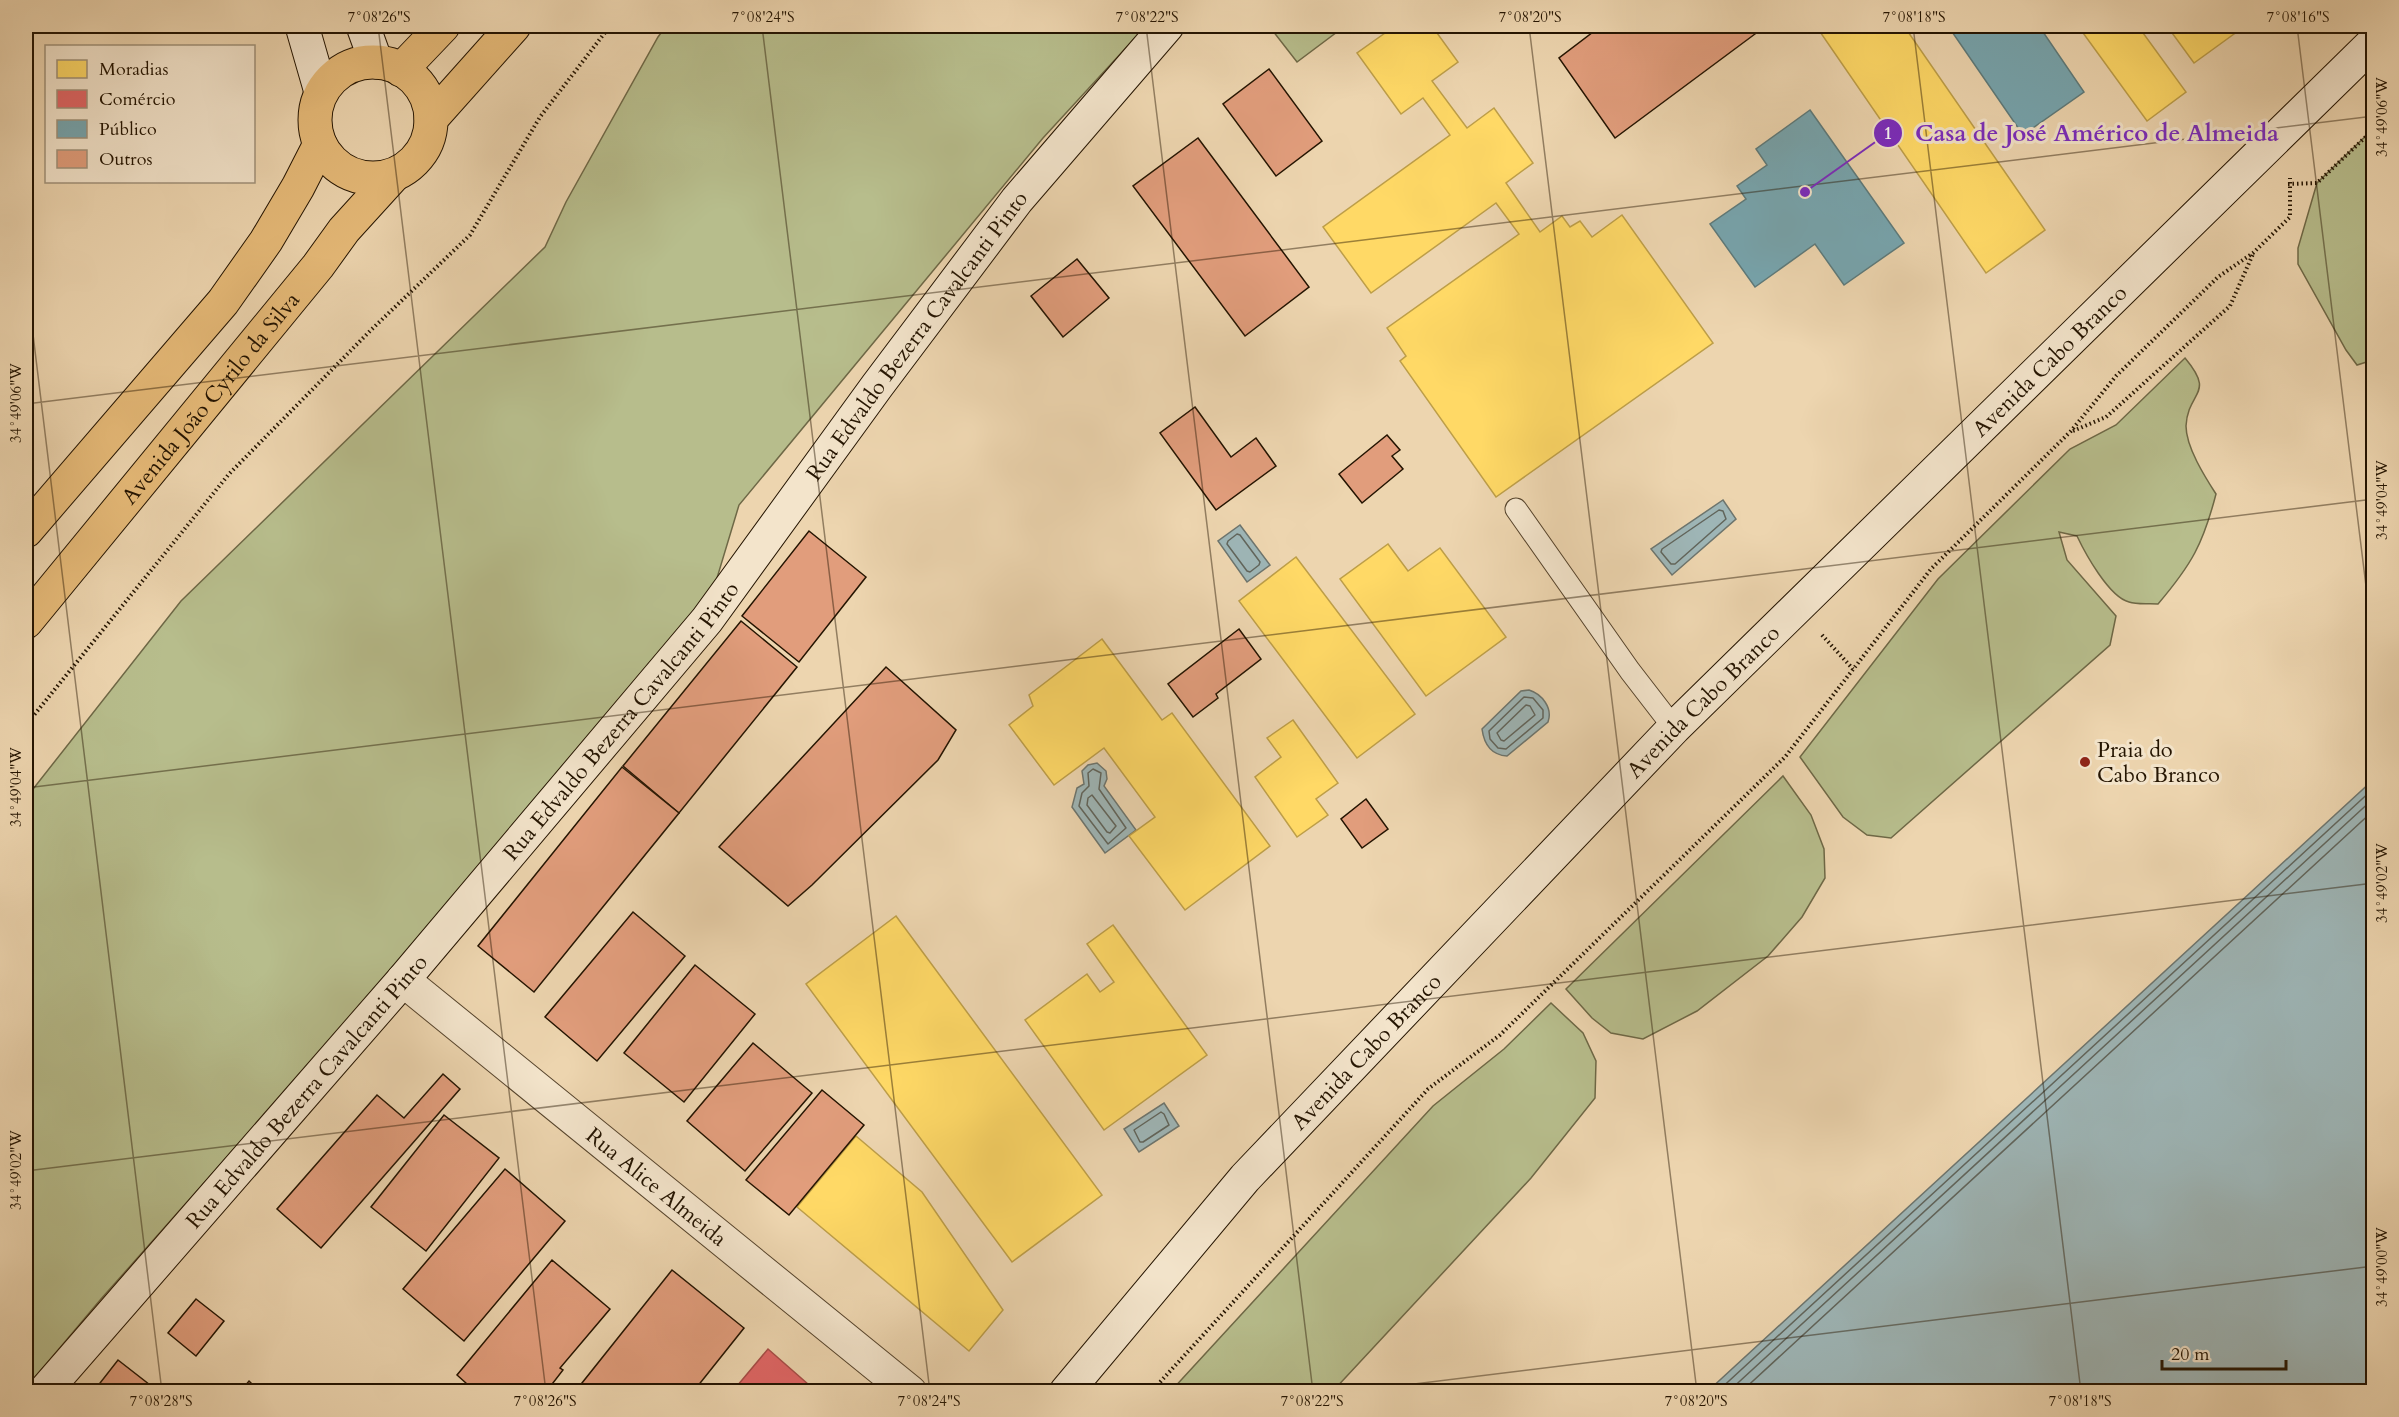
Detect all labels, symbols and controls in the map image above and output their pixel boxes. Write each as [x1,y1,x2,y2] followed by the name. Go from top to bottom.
[347,7,411,27] text: 7°08'26"S
[731,7,795,27] text: 7°08'24"S
[1115,7,1179,27] text: 7°08'22"S
[1498,7,1562,27] text: 7°08'20"S
[1882,7,1946,27] text: 7°08'18"S
[2266,7,2330,27] text: 7°08'16"S
[45,45,255,183] legend
[99,57,168,82] text: Moradias
[2372,77,2392,157] text: 34°49'06"W
[99,87,176,112] text: Comércio
[1873,112,2291,154] callout: Casa de José Américo de Almeida
[99,117,157,142] text: Público
[1915,117,2279,150] text: Casa de José Américo de Almeida
[1883,121,1893,146] text: 1
[99,147,152,172] text: Outros
[799,184,1035,487] street label: Rua Edvaldo Bezerra Cavalcanti Pinto
[1966,278,2134,444] street label: Avenida Cabo Branco
[115,286,307,511] street label: Avenida João Cyrilo da Silva
[6,363,26,443] text: 34°49'06"W
[2372,460,2392,540] text: 34°49'04"W
[496,576,746,867] street label: Rua Edvaldo Bezerra Cavalcanti Pinto
[1620,618,1787,785] street label: Avenida Cabo Branco
[2097,735,2220,790] place label: Praia do Cabo Branco
[6,747,26,827] text: 34°49'04"W
[2078,755,2092,769] marker: Praia do Cabo Branco
[2372,843,2392,923] text: 34°49'02"W
[179,948,435,1235] street label: Rua Edvaldo Bezerra Cavalcanti Pinto
[1285,967,1448,1137] street label: Avenida Cabo Branco
[579,1121,733,1254] street label: Rua Alice Almeida
[6,1130,26,1210] text: 34°49'02"W
[2372,1227,2392,1307] text: 34°49'00"W
[2162,1333,2286,1371] scale bar
[2171,1342,2210,1367] text: 20 m
[129,1391,193,1411] text: 7°08'28"S
[513,1391,577,1411] text: 7°08'26"S
[897,1391,961,1411] text: 7°08'24"S
[1280,1391,1344,1411] text: 7°08'22"S
[1664,1391,1728,1411] text: 7°08'20"S
[2048,1391,2112,1411] text: 7°08'18"S

